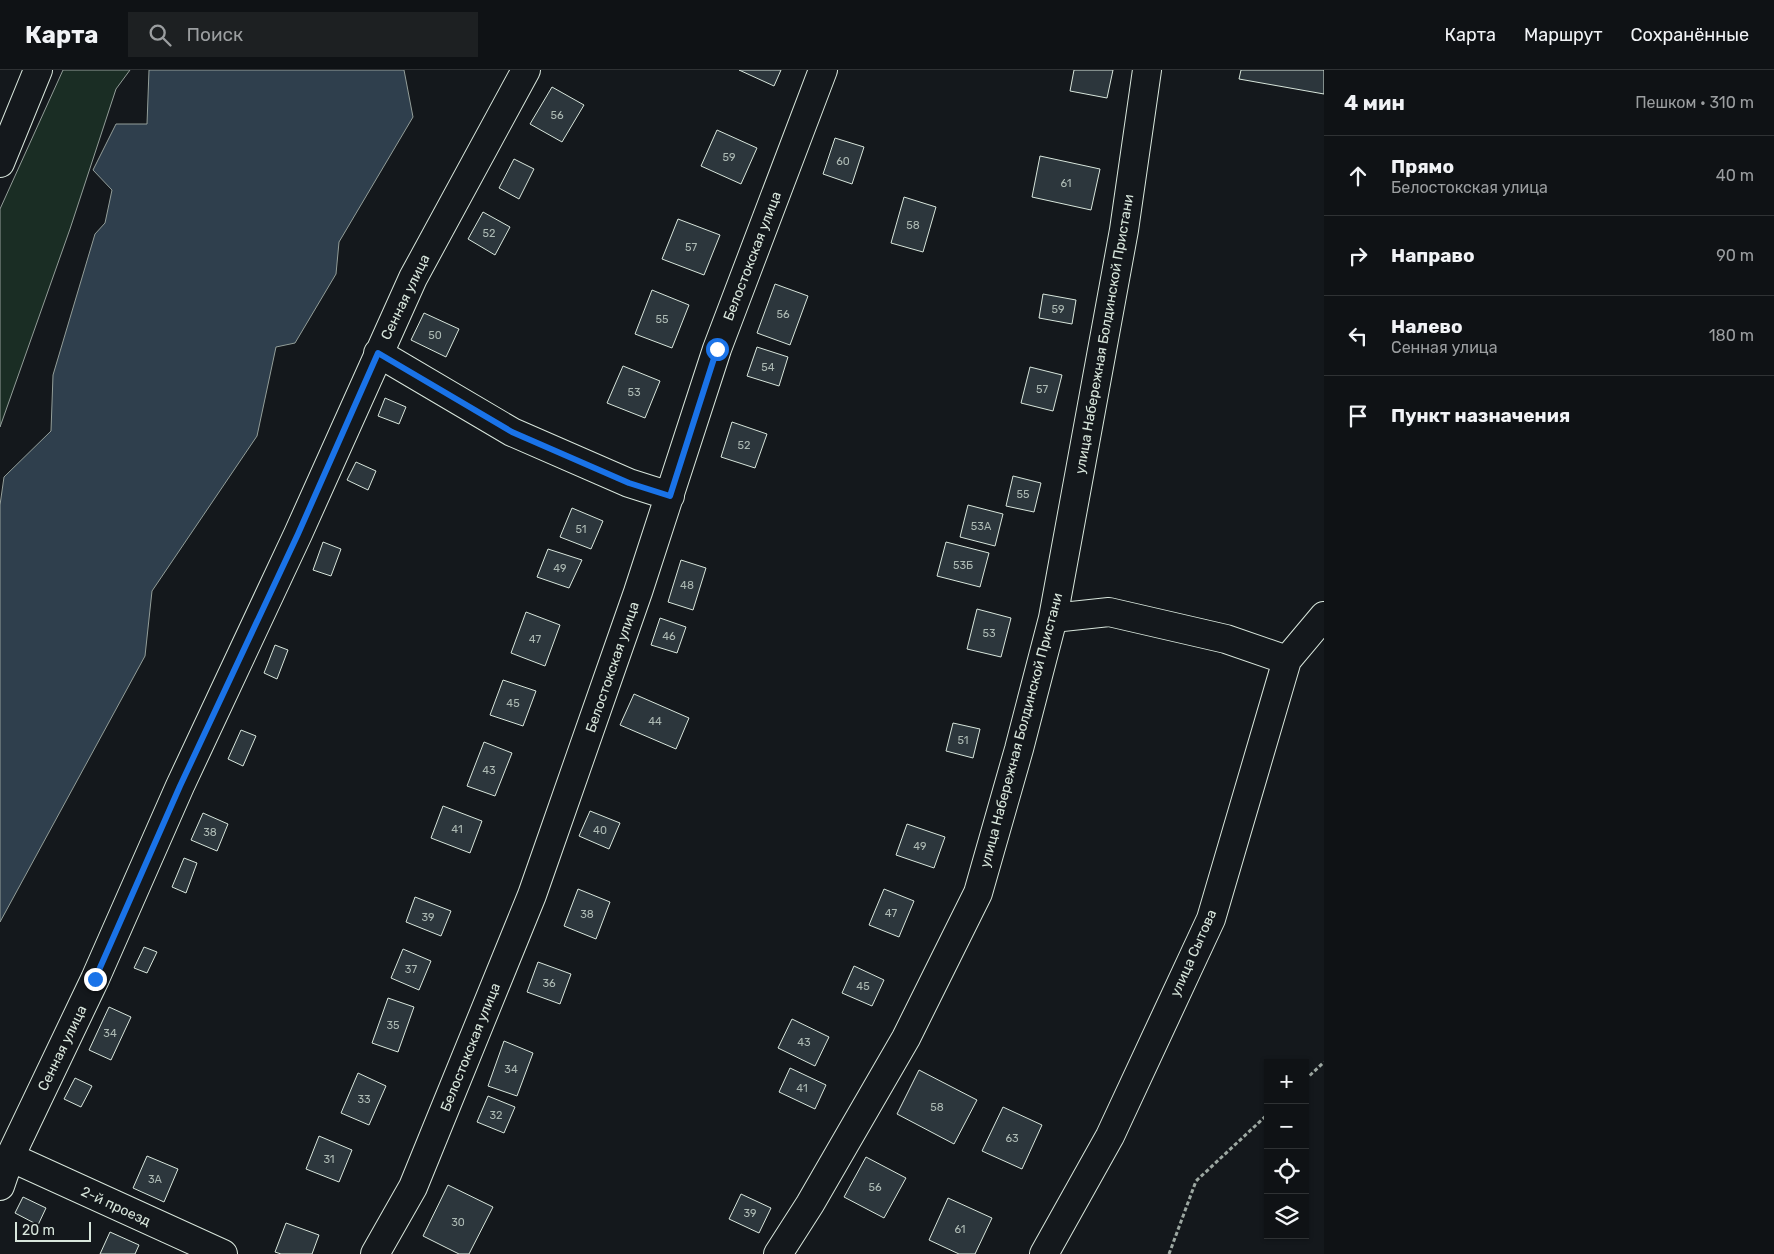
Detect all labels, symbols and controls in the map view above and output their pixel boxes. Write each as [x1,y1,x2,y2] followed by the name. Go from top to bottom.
[128,12,478,57] search box
[25,21,98,49] text: Карта
[146,21,174,49] icon: search
[186,23,243,46] text: Поиск
[1445,24,1496,46] text: Карта
[1524,24,1603,46] text: Маршрут
[1631,24,1749,46] text: Сохранённые
[1344,90,1405,115] text: 4 мин
[1635,93,1754,112] text: Пешком · 310 m
[550,109,564,122] house number: 56
[722,151,736,164] house number: 59
[836,155,850,168] house number: 60
[1391,155,1454,178] text: Прямо
[1344,162,1372,190] icon: ahead
[1716,166,1754,185] text: 40 m
[1060,177,1072,190] house number: 61
[1391,178,1548,197] text: Белостокская улица
[720,189,785,323] street label: Белостокская улица
[1071,193,1138,475] street label: улица Набережная Болдинской Пристани
[906,219,920,232] house number: 58
[483,227,496,240] house number: 52
[685,241,697,254] house number: 57
[1344,242,1372,270] icon: right
[1391,244,1475,267] text: Направо
[1716,246,1754,265] text: 90 m
[377,252,434,343] street label: Сенная улица
[1051,303,1065,316] house number: 59
[776,308,790,321] house number: 56
[655,313,669,326] house number: 55
[1391,315,1463,338] text: Налево
[1344,322,1372,350] icon: left
[1709,326,1754,345] text: 180 m
[428,329,442,342] house number: 50
[706,338,729,361] route start
[1391,338,1498,357] text: Сенная улица
[761,361,775,374] house number: 54
[1036,383,1048,396] house number: 57
[627,386,641,399] house number: 53
[1344,402,1372,430] icon: arrive
[1391,404,1570,427] text: Пункт назначения
[738,439,751,452] house number: 52
[1016,488,1030,501] house number: 55
[971,520,992,533] house number: 53А
[575,523,587,536] house number: 51
[953,559,973,572] house number: 53Б
[553,562,567,575] house number: 49
[680,579,694,592] house number: 48
[977,591,1066,869] street label: улица Набережная Болдинской Пристани
[582,599,643,735] street label: Белостокская улица
[982,627,996,640] house number: 53
[662,630,676,643] house number: 46
[529,633,541,646] house number: 47
[506,697,520,710] house number: 45
[648,715,662,728] house number: 44
[957,734,969,747] house number: 51
[482,764,496,777] house number: 43
[451,823,463,836] house number: 41
[593,824,607,837] house number: 40
[203,826,217,839] house number: 38
[913,840,927,853] house number: 49
[885,907,897,920] house number: 47
[1167,907,1220,999] street label: улица Сытова
[580,908,594,921] house number: 38
[421,911,435,924] house number: 39
[405,963,417,976] house number: 37
[84,968,107,991] route end
[542,977,556,990] house number: 36
[437,980,504,1114] street label: Белостокская улица
[856,980,870,993] house number: 45
[34,1003,91,1094] street label: Сенная улица
[386,1019,400,1032] house number: 35
[103,1027,117,1040] house number: 34
[797,1036,811,1049] house number: 43
[1264,1059,1309,1239] map controls
[1264,1059,1309,1104] button: +
[504,1063,518,1076] house number: 34
[796,1082,808,1095] house number: 41
[357,1093,371,1106] house number: 33
[930,1101,944,1114] house number: 58
[1264,1104,1309,1149] button: −
[489,1109,503,1122] house number: 32
[1005,1132,1019,1145] house number: 63
[1264,1149,1309,1194] button: locate
[323,1153,335,1166] house number: 31
[148,1173,163,1186] house number: 3А
[868,1181,882,1194] house number: 56
[78,1183,153,1230] street label: 2-й проезд
[1264,1194,1309,1239] button: layers
[743,1207,757,1220] house number: 39
[451,1216,465,1229] house number: 30
[15,1219,91,1242] scale bar
[22,1222,55,1239] text: 20 m
[954,1223,966,1236] house number: 61

